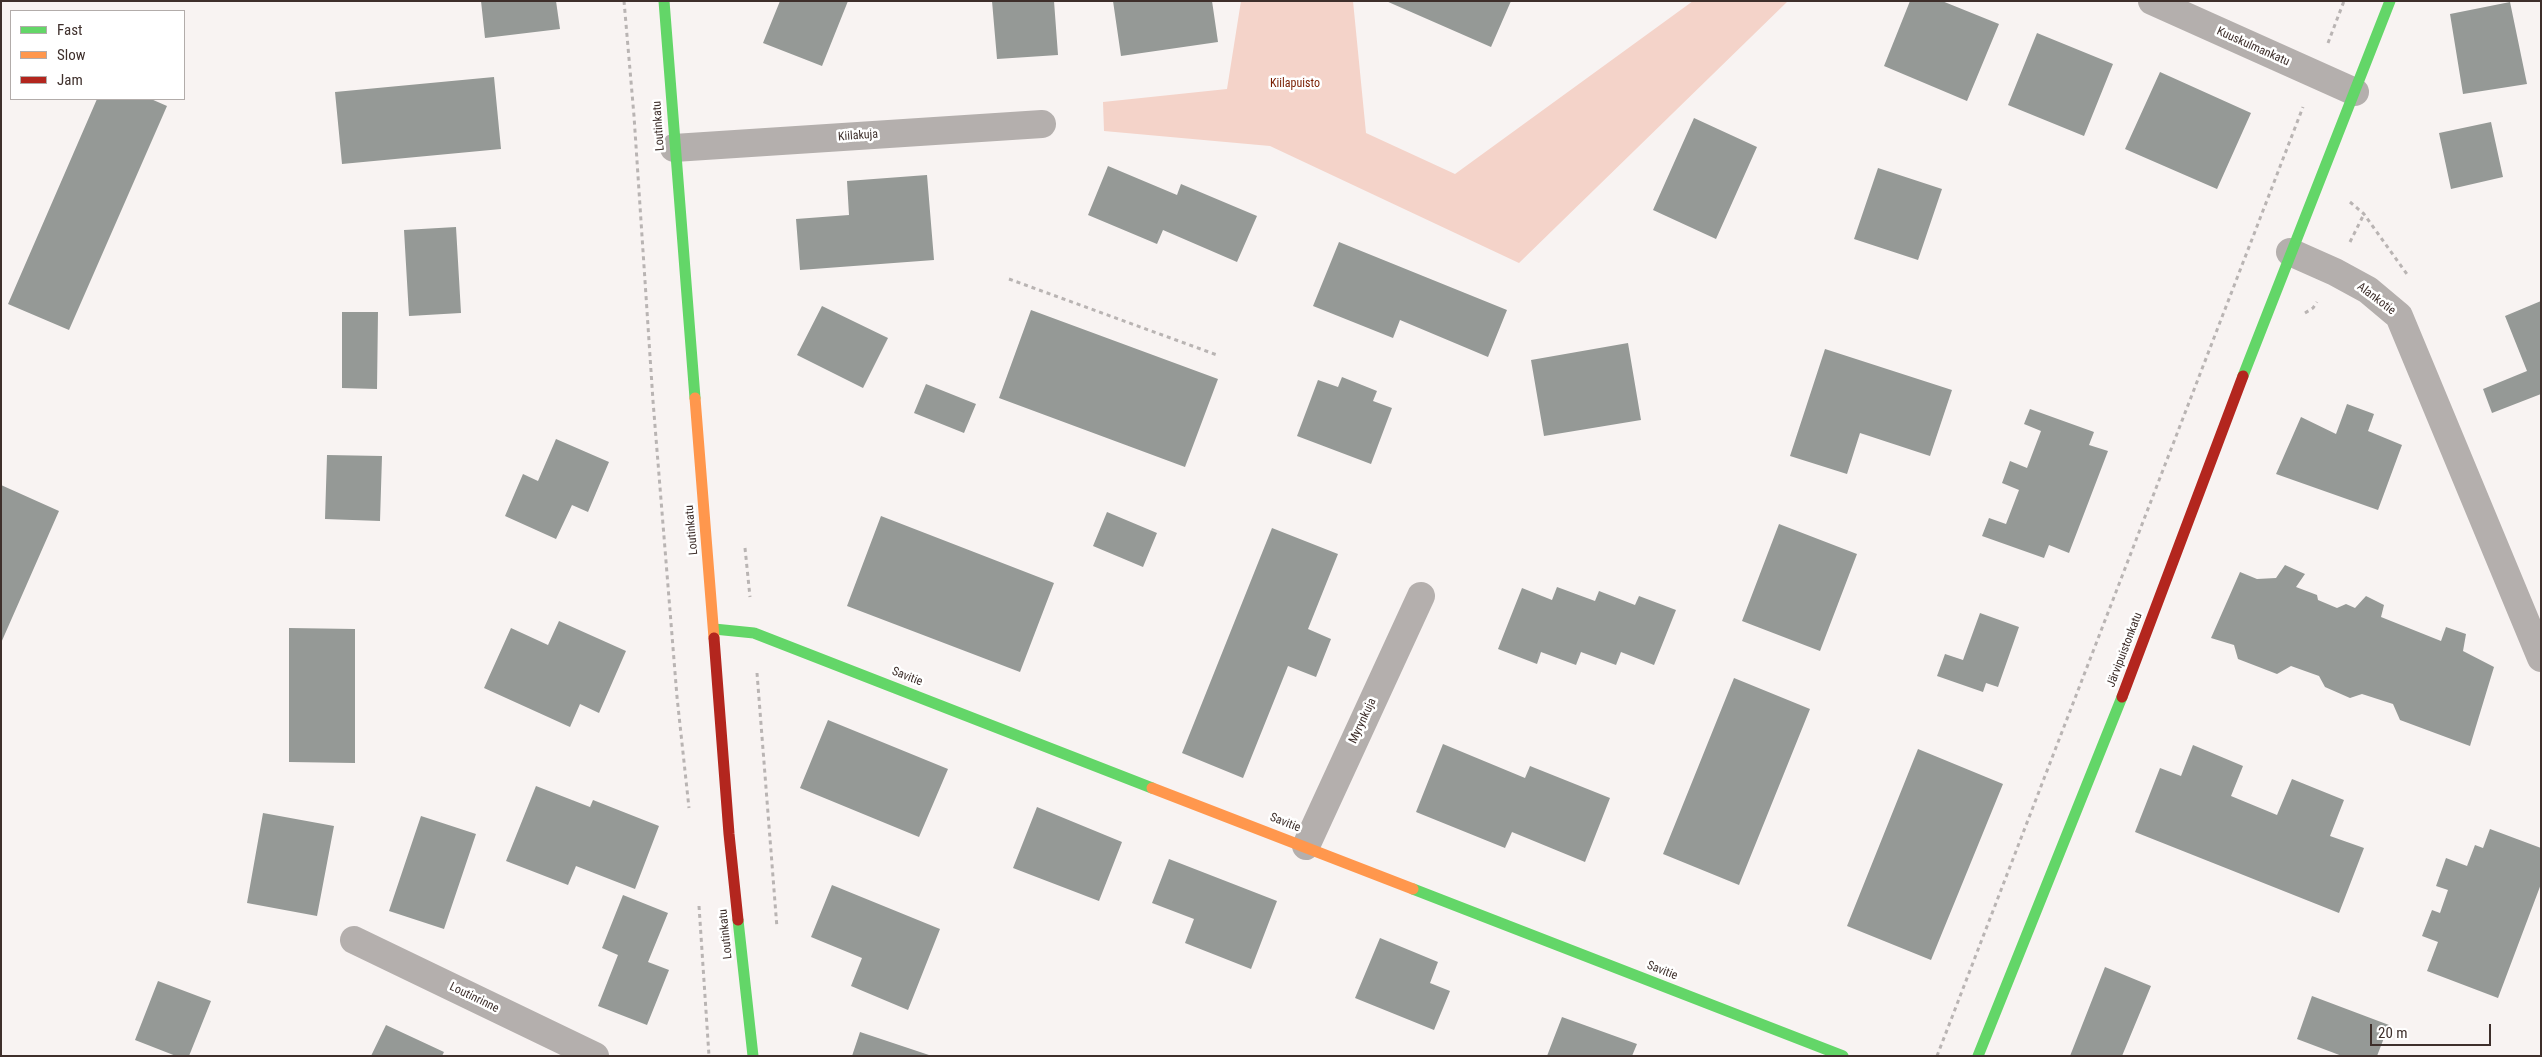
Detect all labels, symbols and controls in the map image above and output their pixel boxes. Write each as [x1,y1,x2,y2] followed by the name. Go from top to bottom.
[10,10,185,100] legend
[57,21,82,39] text: Fast
[2214,24,2292,70] street label: Kuuskulmankatu
[57,46,86,64] text: Slow
[57,71,83,89] text: Jam
[1270,77,1320,91] park label: Kiilapuisto
[650,100,668,152] street label: Loutinkatu
[837,127,879,145] street label: Kiilakuja
[2354,280,2398,318] street label: Alankotie
[683,504,701,556] street label: Loutinkatu
[2104,611,2146,689] street label: Järvipuistonkatu
[890,665,924,689] street label: Savitie
[1346,696,1380,746] street label: Myrynkuja
[1268,811,1302,835] street label: Savitie
[716,908,736,960] street label: Loutinkatu
[1645,959,1679,983] street label: Savitie
[447,980,501,1016] street label: Loutinrinne
[2372,1014,2493,1046] scale bar
[2378,1024,2408,1042] text: 20 m

